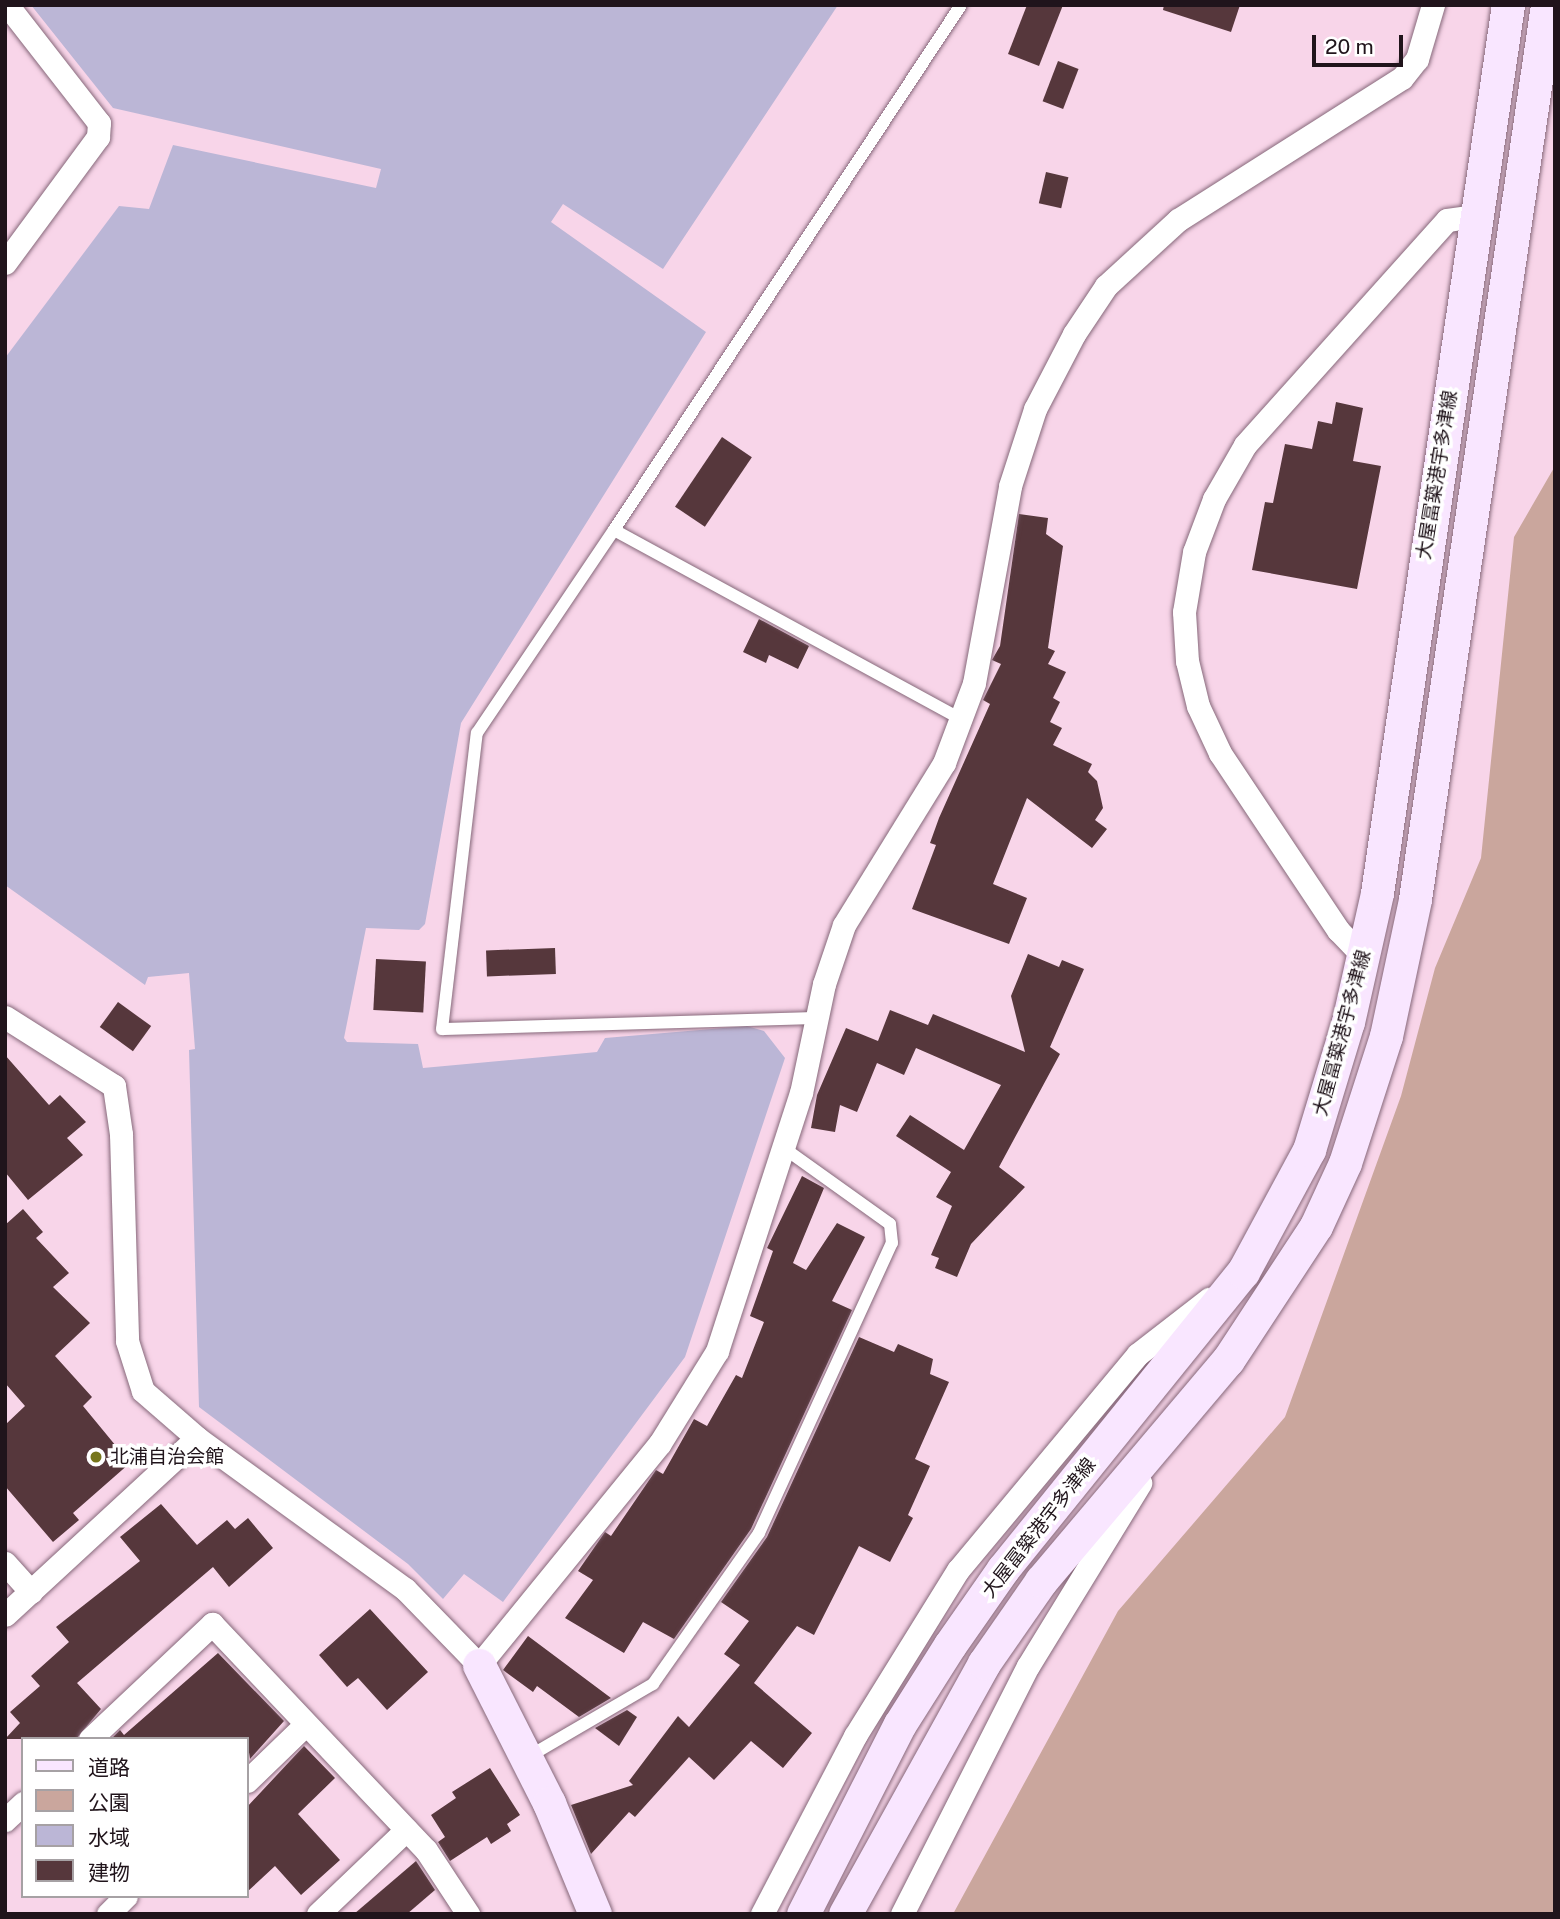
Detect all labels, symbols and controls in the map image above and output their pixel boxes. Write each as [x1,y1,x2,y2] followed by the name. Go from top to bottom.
[1315,21,1406,65] scale bar
[1325,34,1374,59] text: 20 m
[1412,389,1462,561] street label: 大屋冨築港宇多津線
[1309,947,1375,1119] street label: 大屋冨築港宇多津線
[110,1446,224,1468] place label: 北浦自治会館
[88,1449,104,1465] marker: 北浦自治会館
[977,1454,1101,1602] street label: 大屋冨築港宇多津線
[21,1737,248,1898] legend
[88,1755,130,1780] text: 道路
[88,1790,130,1815] text: 公園
[88,1825,130,1850] text: 水域
[88,1860,130,1885] text: 建物

